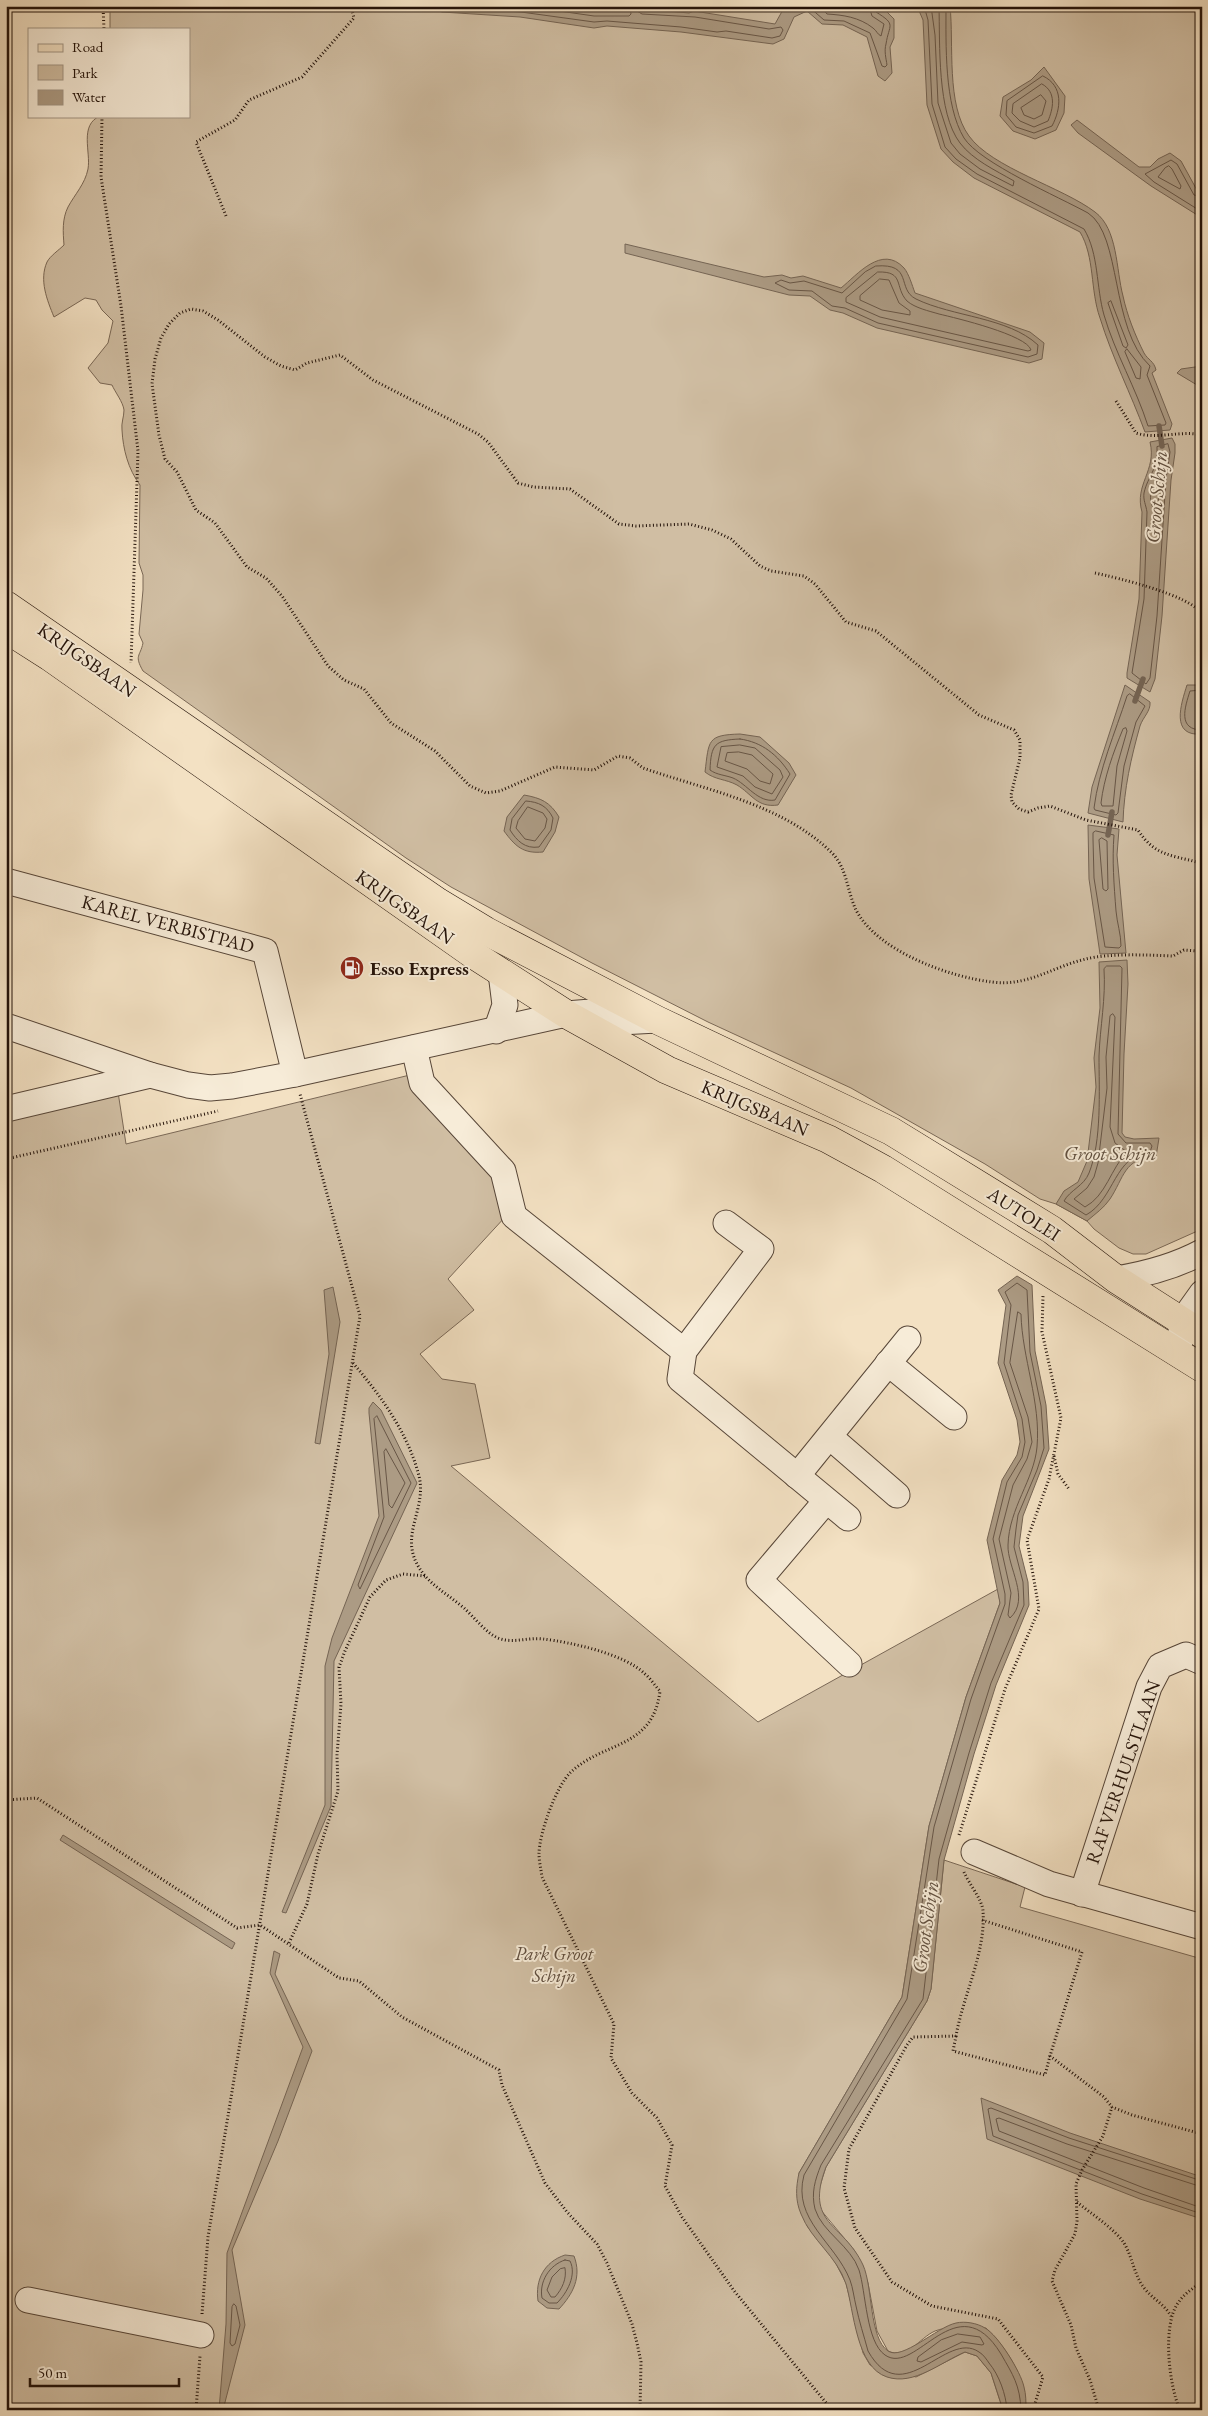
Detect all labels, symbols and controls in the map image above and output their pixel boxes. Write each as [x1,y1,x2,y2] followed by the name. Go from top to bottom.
[28,28,190,118] legend
[72,37,104,56] text: Road
[72,63,99,82] text: Park
[72,87,106,106] text: Water
[1139,450,1173,544] water label: Groot Schijn
[33,617,141,703] street label: KRIJGSBAAN
[351,864,459,950] street label: KRIJGSBAAN
[79,889,257,959] street label: KAREL VERBISTPAD
[339,955,365,981] fuel station icon: Esso Express
[370,956,469,981] place label: Esso Express
[697,1074,813,1142] street label: KRIJGSBAAN
[1064,1140,1156,1166] water label: Groot Schijn
[982,1181,1066,1247] street label: AUTOLEI
[1080,1677,1166,1867] street label: RAF VERHULSTLAAN
[906,1879,944,1975] water label: Groot Schijn
[515,1941,595,1988] park label: Park Groot Schijn
[30,2356,179,2388] scale bar
[38,2363,67,2382] text: 50 m

